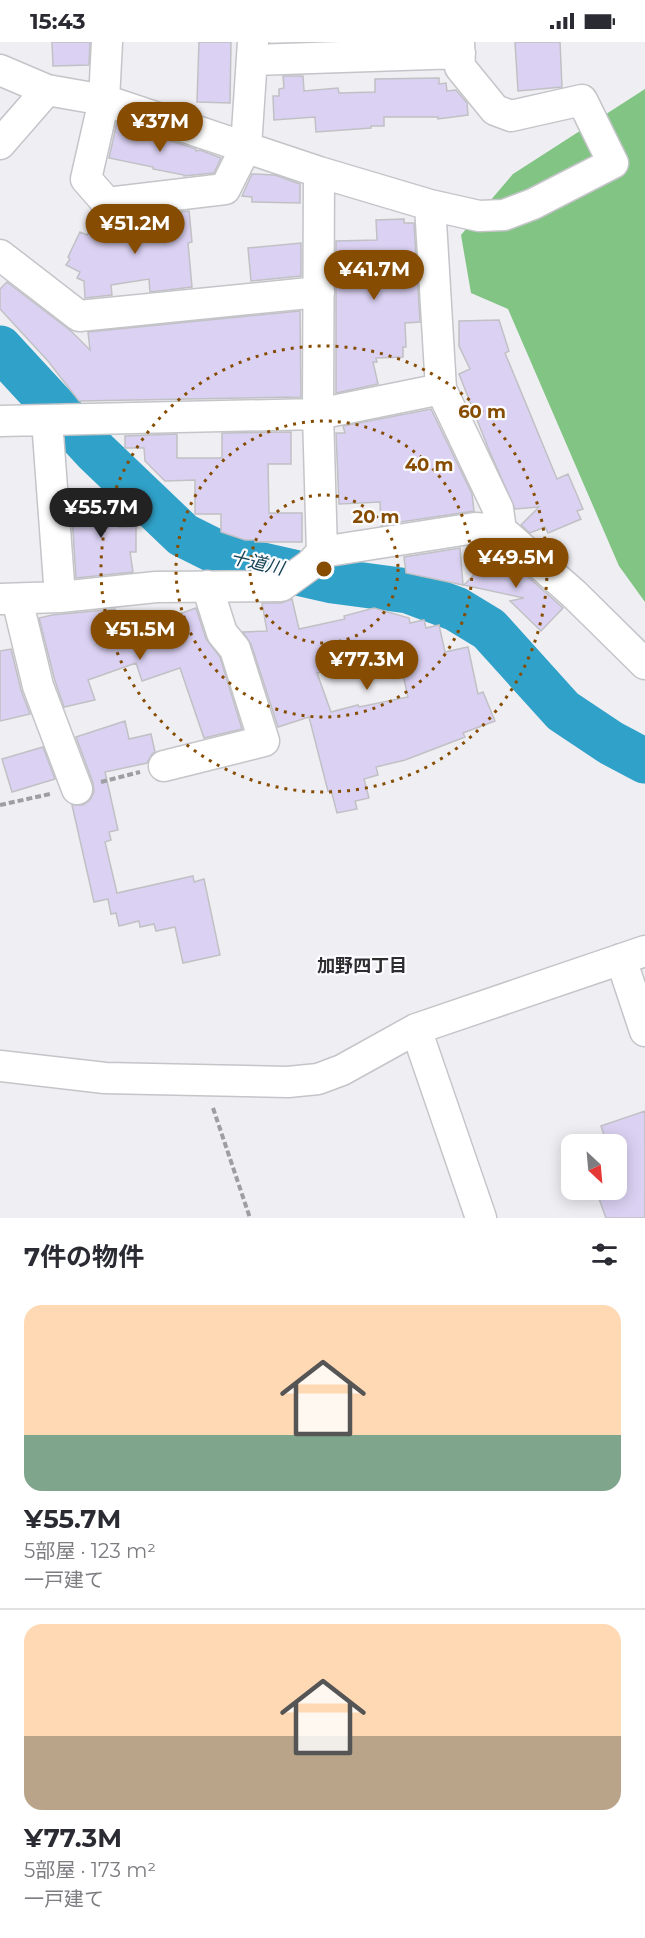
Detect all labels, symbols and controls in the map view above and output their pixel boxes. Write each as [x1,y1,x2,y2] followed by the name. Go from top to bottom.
[30,8,86,35] text: 15:43
[124,102,196,153] pin: ¥37M
[131,109,189,133] text: ¥37M
[86,204,184,255] pin: ¥51.2M
[100,211,170,235] text: ¥51.2M
[325,250,423,301] pin: ¥41.7M
[338,257,410,281] text: ¥41.7M
[458,401,506,423] text: 60 m
[405,454,453,476] text: 40 m
[52,488,150,539] pin: ¥55.7M
[64,495,138,519] text: ¥55.7M
[353,506,399,528] text: 20 m
[467,538,565,589] pin: ¥49.5M
[478,545,554,569] text: ¥49.5M
[228,546,288,580] water label: 十道川
[314,559,334,579] centre of rings
[91,610,189,661] pin: ¥51.5M
[105,617,175,641] text: ¥51.5M
[318,640,416,691] pin: ¥77.3M
[329,647,405,671] text: ¥77.3M
[317,955,407,977] district label: 加野四丁目
[561,1134,627,1200] north arrow
[561,1134,627,1200] map controls
[588,1238,621,1271] icon: filters
[24,1241,144,1273] text: 7件の物件
[269,1344,377,1452] icon: home
[24,1503,121,1535] text: ¥55.7M
[24,1539,156,1563] text: 5部屋 · 123 m²
[24,1568,104,1592] text: 一戸建て
[269,1663,377,1771] icon: home
[24,1822,122,1854] text: ¥77.3M
[24,1858,156,1882] text: 5部屋 · 173 m²
[24,1887,104,1911] text: 一戸建て

